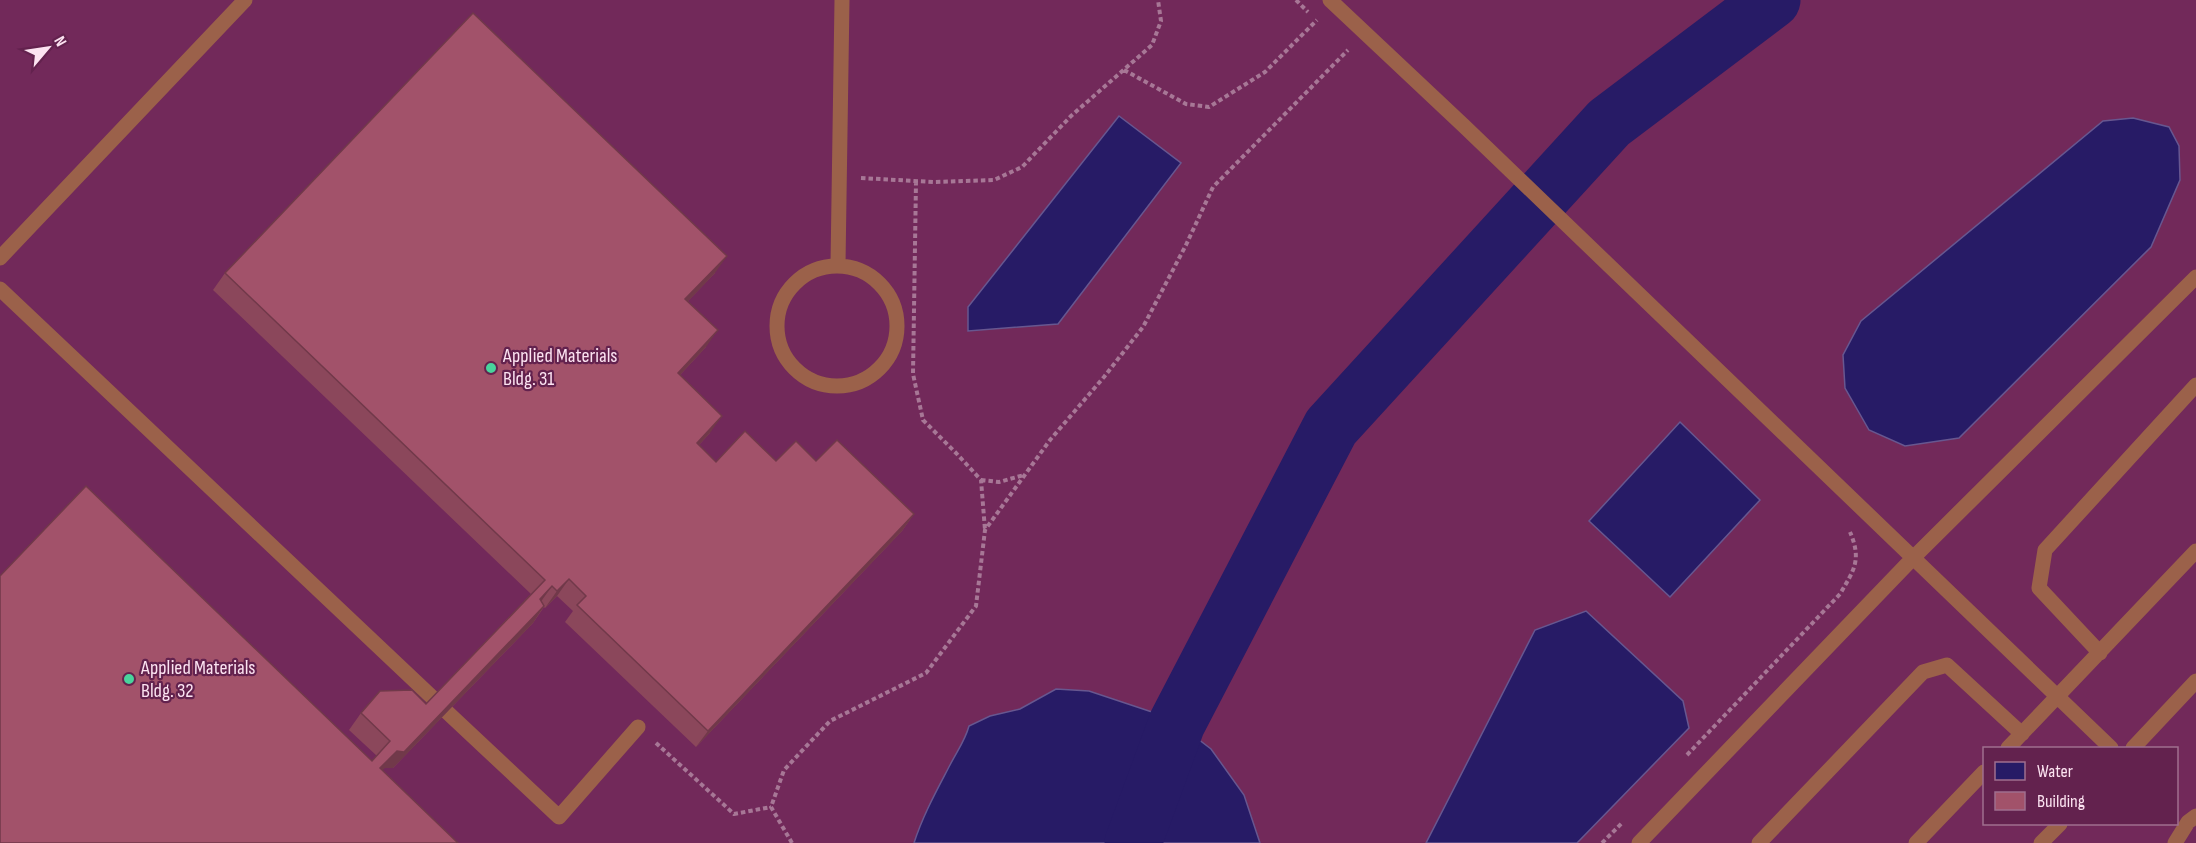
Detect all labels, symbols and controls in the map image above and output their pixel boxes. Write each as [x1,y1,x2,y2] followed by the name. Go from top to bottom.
[18,18,78,78] north arrow
[49,33,70,50] text: N
[502,344,618,391] place label: Applied Materials Bldg. 31
[484,361,498,375] marker: Applied Materials Bldg. 31
[140,656,256,703] place label: Applied Materials Bldg. 32
[122,672,136,686] marker: Applied Materials Bldg. 32
[1983,747,2178,825] legend
[2037,761,2073,782] text: Water
[2037,791,2085,812] text: Building

